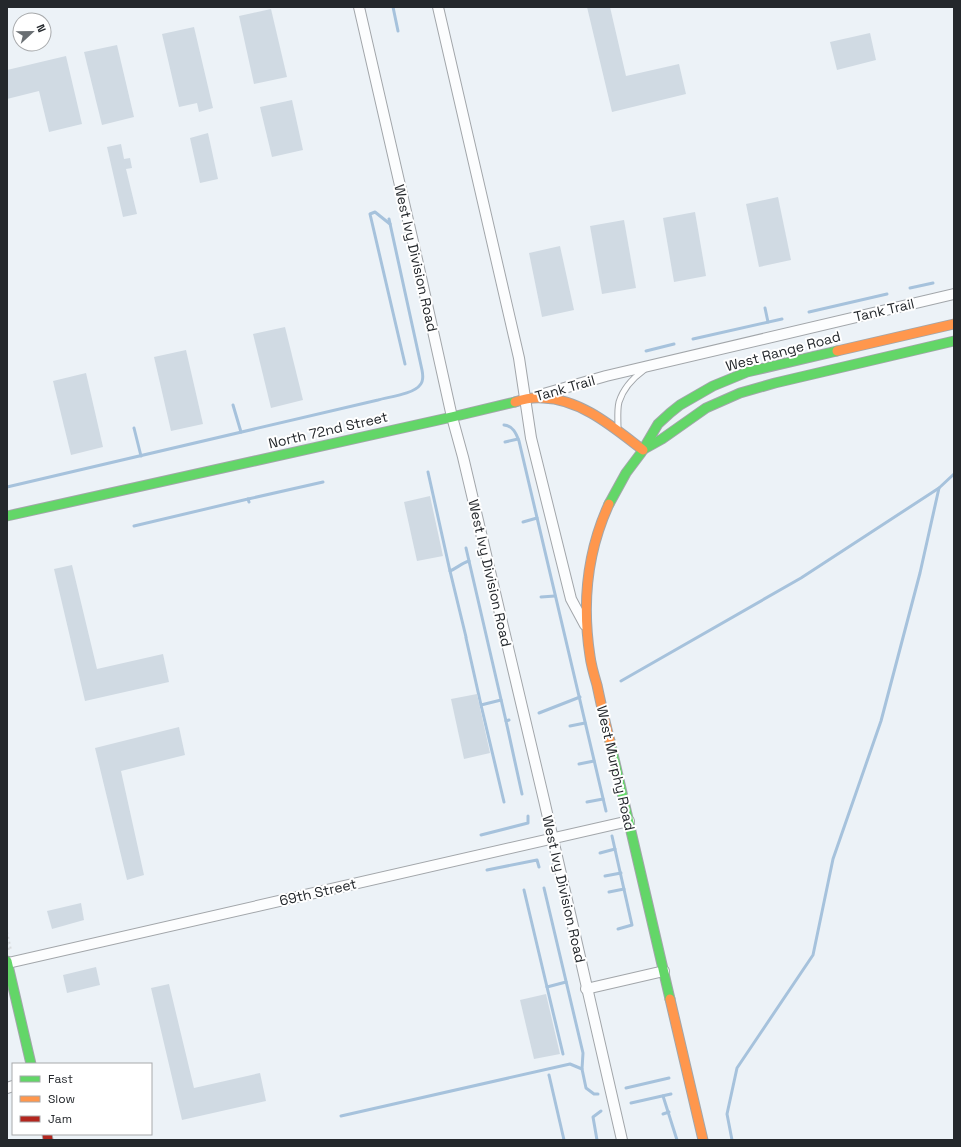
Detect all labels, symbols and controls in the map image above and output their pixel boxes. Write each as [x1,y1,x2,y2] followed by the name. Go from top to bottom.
[12,12,52,52] north arrow
[33,22,49,34] text: N
[390,183,442,333] street label: West Ivy Division Road
[852,294,916,326] street label: Tank Trail
[724,327,842,375] street label: West Range Road
[533,371,597,405] street label: Tank Trail
[267,408,389,452] street label: North 72nd Street
[464,498,516,648] street label: West Ivy Division Road
[593,704,639,832] street label: West Murphy Road
[538,814,590,964] street label: West Ivy Division Road
[278,874,358,910] street label: 69th Street
[12,1063,152,1135] legend
[48,1071,73,1087] text: Fast
[48,1091,75,1107] text: Slow
[48,1111,72,1127] text: Jam

